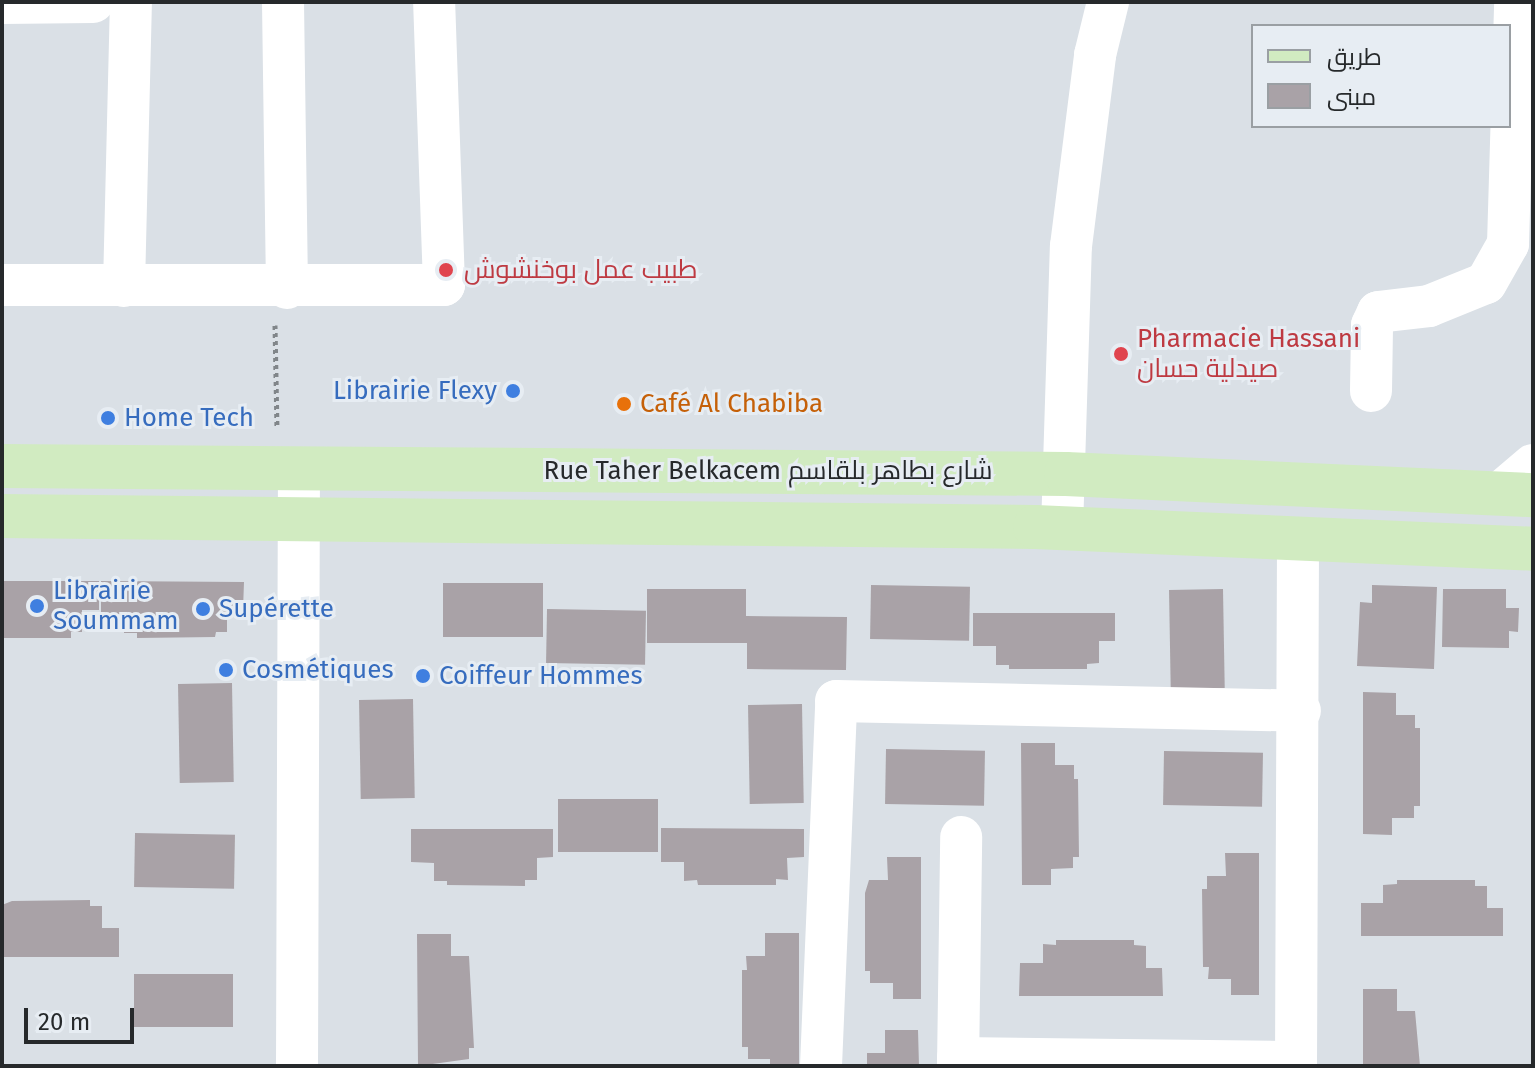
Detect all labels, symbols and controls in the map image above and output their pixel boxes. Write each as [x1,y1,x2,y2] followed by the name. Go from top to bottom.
[1251,24,1511,128] legend
[1327,43,1382,71] text: طريق
[1327,83,1376,111] text: مبنى
[464,254,698,286] place label: طبيب عمل بوخنشوش
[435,259,457,281] marker: طبيب عمل بوخنشوش
[1137,323,1360,384] place label: Pharmacie Hassani صيدلية حسان
[1112,345,1130,363] marker: Pharmacie Hassani صيدلية حسان
[333,375,497,407] place label: Librairie Flexy
[504,382,522,400] marker: Librairie Flexy
[640,388,823,420] place label: Café Al Chabiba
[615,395,633,413] marker: Café Al Chabiba
[124,402,254,434] place label: Home Tech
[99,409,117,427] marker: Home Tech
[543,455,993,487] street label: Rue Taher Belkacem شارع بطاهر بلقاسم
[53,575,178,636] place label: Librairie Soummam
[219,593,334,625] place label: Supérette
[28,597,46,615] marker: Librairie Soummam
[194,600,212,618] marker: Supérette
[242,654,394,686] place label: Cosmétiques
[439,660,643,692] place label: Coiffeur Hommes
[217,661,235,679] marker: Cosmétiques
[414,667,432,685] marker: Coiffeur Hommes
[28,992,138,1042] scale bar
[38,1008,90,1036] text: 20 m

